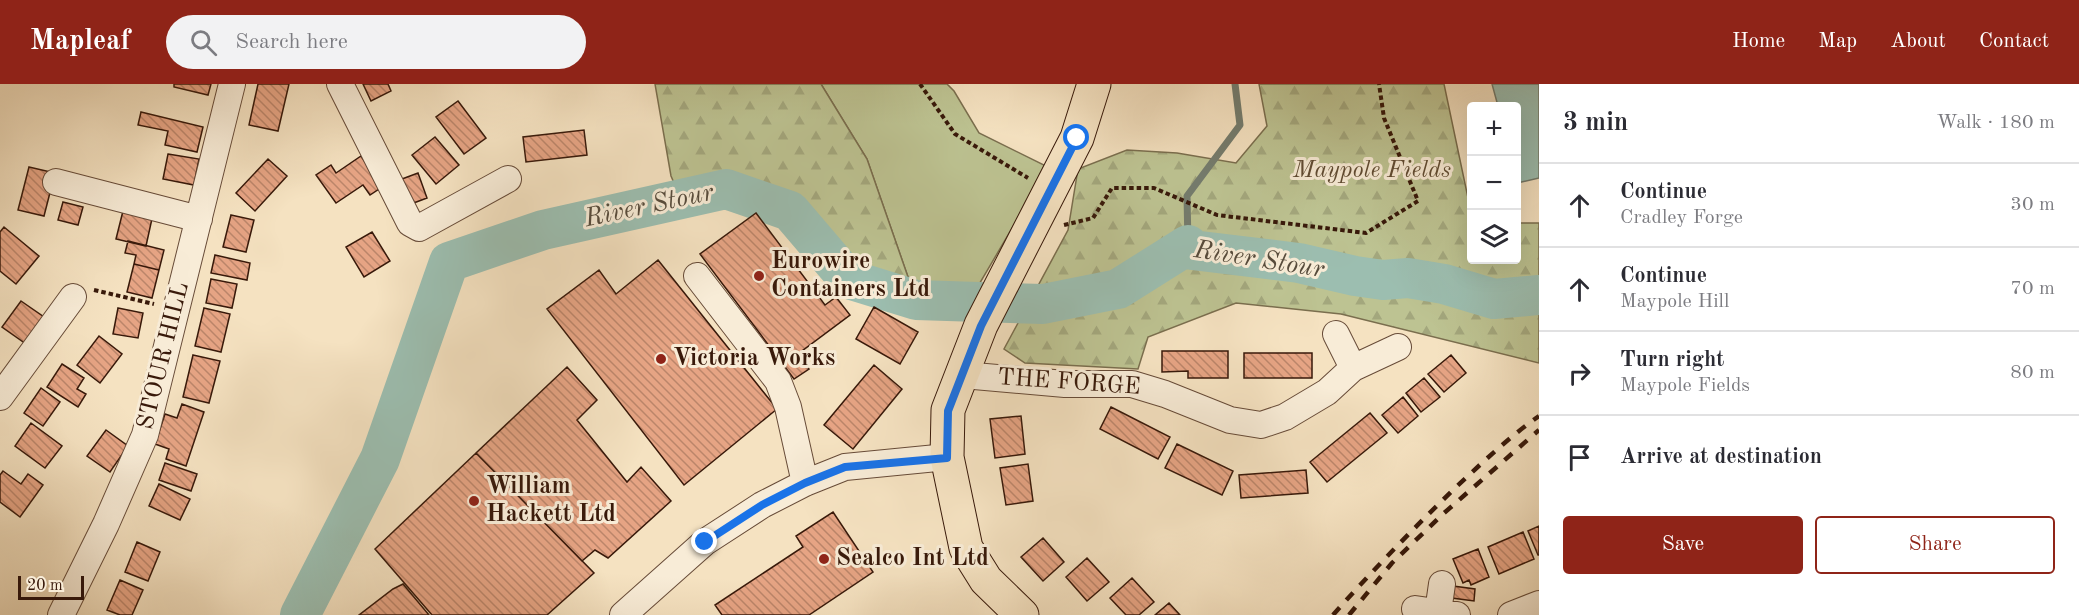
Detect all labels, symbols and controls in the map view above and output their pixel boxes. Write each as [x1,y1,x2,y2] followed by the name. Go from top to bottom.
[166,15,586,69] search box
[187,26,220,59] icon: search
[30,28,130,56] text: Mapleaf
[235,31,348,53] text: Search here
[1732,31,1785,52] text: Home
[1818,31,1857,52] text: Map
[1890,31,1946,52] text: About
[1979,31,2049,52] text: Contact
[1467,102,1521,264] map controls
[1467,102,1521,156] button: +
[1563,110,1628,136] text: 3 min
[1936,113,2055,133] text: Walk · 180 m
[1063,124,1089,150] route start
[1467,156,1521,210] button: −
[1292,159,1451,183] park label: Maypole Fields
[581,179,717,233] water label: River Stour
[1620,181,1707,203] text: Continue
[1563,189,1596,222] icon: ahead
[2010,195,2055,215] text: 30 m
[1620,208,1743,228] text: Cradley Forge
[1467,210,1521,264] button: layers
[1191,237,1327,283] water label: River Stour
[771,250,930,302] place label: Eurowire Containers Ltd
[1620,265,1707,287] text: Continue
[752,269,766,283] marker: Eurowire Containers Ltd
[1563,273,1596,306] icon: ahead
[2010,279,2055,299] text: 70 m
[134,280,194,432] street label: STOUR HILL
[1620,292,1729,312] text: Maypole Hill
[673,347,835,371] place label: Victoria Works
[1620,349,1724,371] text: Turn right
[654,352,668,366] marker: Victoria Works
[1563,357,1596,390] icon: right
[2010,363,2055,383] text: 80 m
[997,366,1141,400] street label: THE FORGE
[1620,376,1750,396] text: Maypole Fields
[1563,441,1596,474] icon: arrive
[1620,446,1822,468] text: Arrive at destination
[486,475,616,527] place label: William Hackett Ltd
[467,494,481,508] marker: William Hackett Ltd
[1563,516,1803,574] button: Save
[1815,516,2055,574] button: Share
[691,528,717,554] route end
[836,547,989,571] place label: Sealco Int Ltd
[817,552,831,566] marker: Sealco Int Ltd
[18,573,84,600] scale bar
[27,578,63,594] text: 20 m

